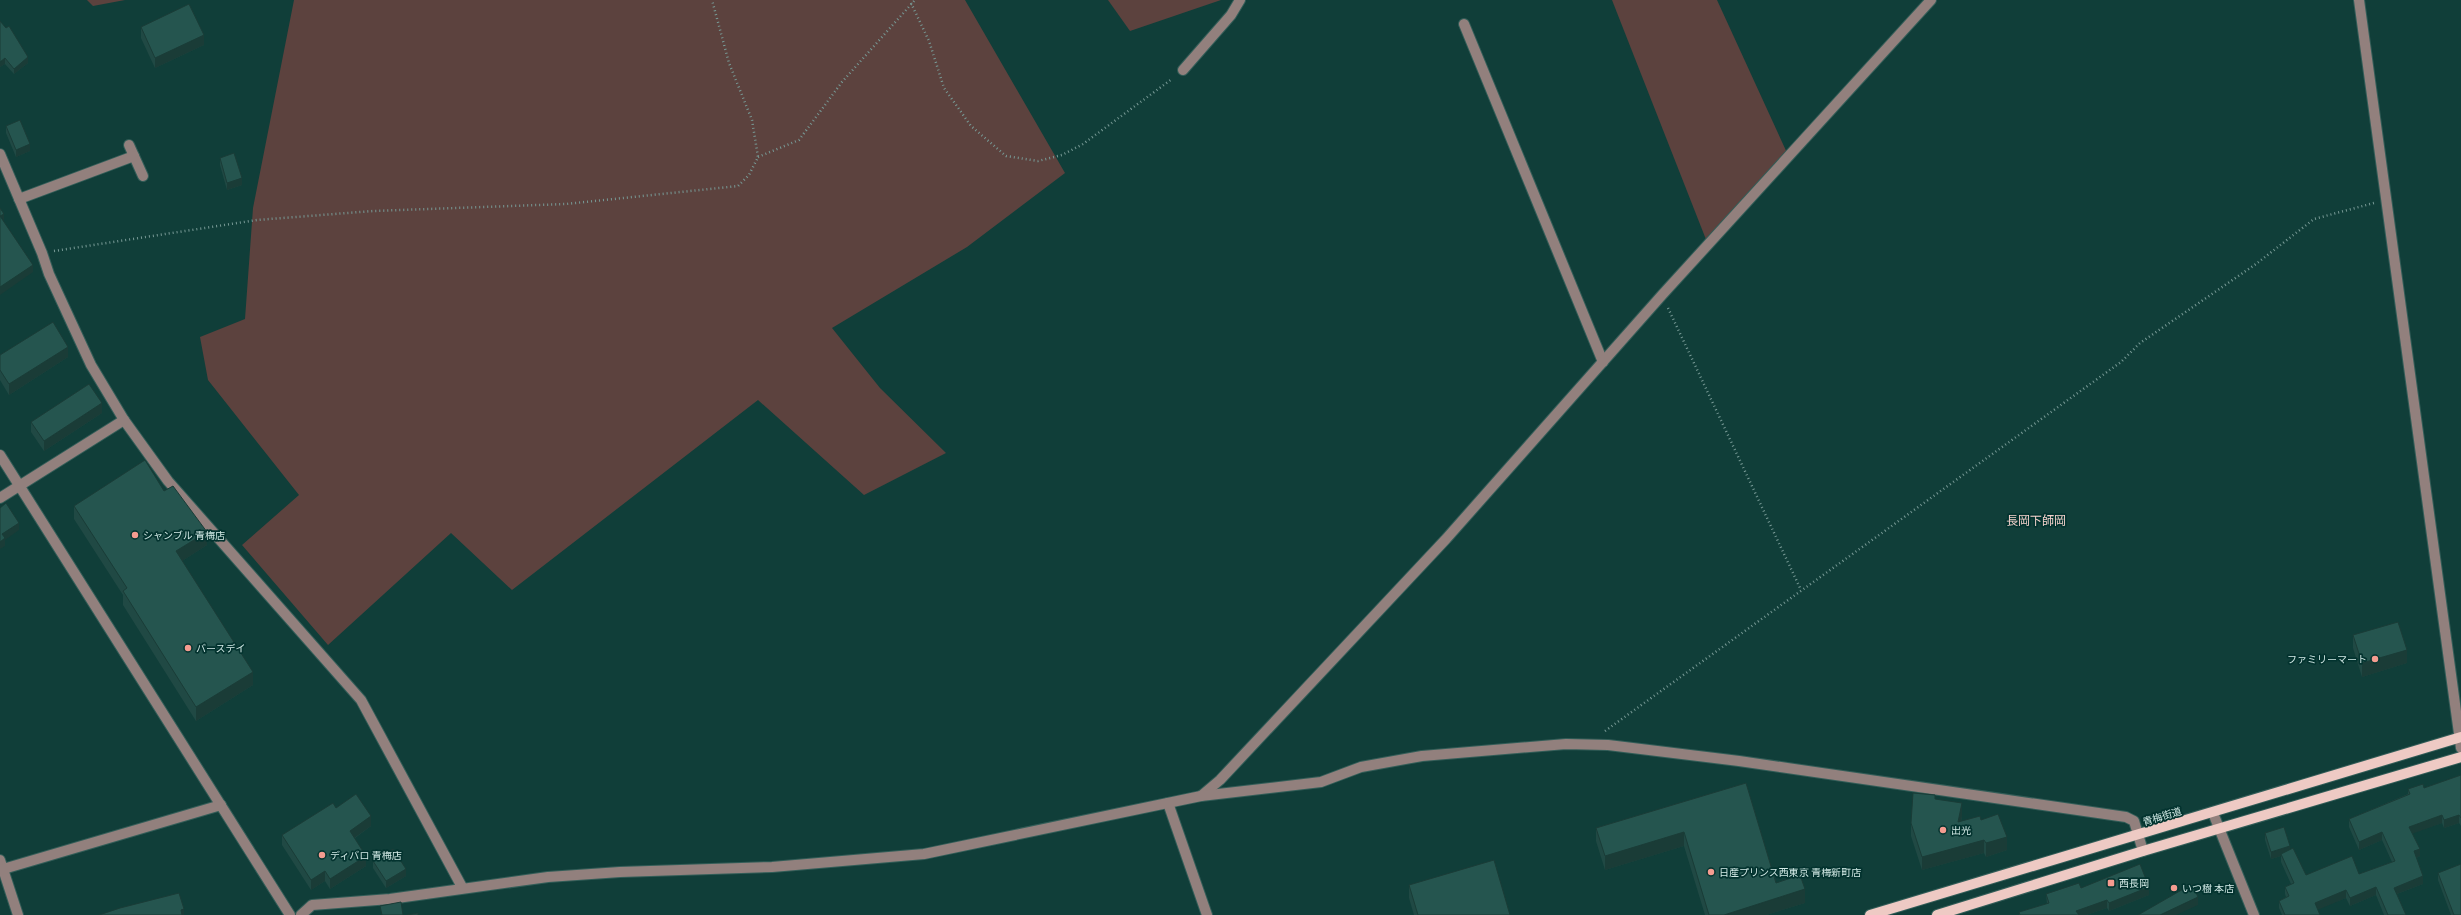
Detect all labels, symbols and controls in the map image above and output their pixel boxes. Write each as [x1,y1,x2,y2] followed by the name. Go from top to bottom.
[2006,513,2066,528] district label: 長岡下師岡
[143,529,225,542] place label: シャンブル 青梅店
[130,530,140,540] marker: シャンブル 青梅店
[196,642,246,655] place label: バースデイ
[183,643,193,653] marker: バースデイ
[2287,653,2367,666] place label: ファミリーマート
[2370,654,2380,664] marker: ファミリーマート
[2141,804,2183,829] street label: 青梅街道
[1951,824,1971,837] place label: 出光
[1938,825,1948,835] marker: 出光
[330,849,402,862] place label: ディバロ 青梅店
[317,850,327,860] marker: ディバロ 青梅店
[1719,866,1861,879] place label: 日産プリンス西東京 青梅新町店
[1706,867,1716,877] marker: 日産プリンス西東京 青梅新町店
[2119,877,2149,890] place label: 西長岡
[2106,878,2116,888] marker: 西長岡
[2182,882,2234,895] place label: いつ樹 本店
[2169,883,2179,893] marker: いつ樹 本店

